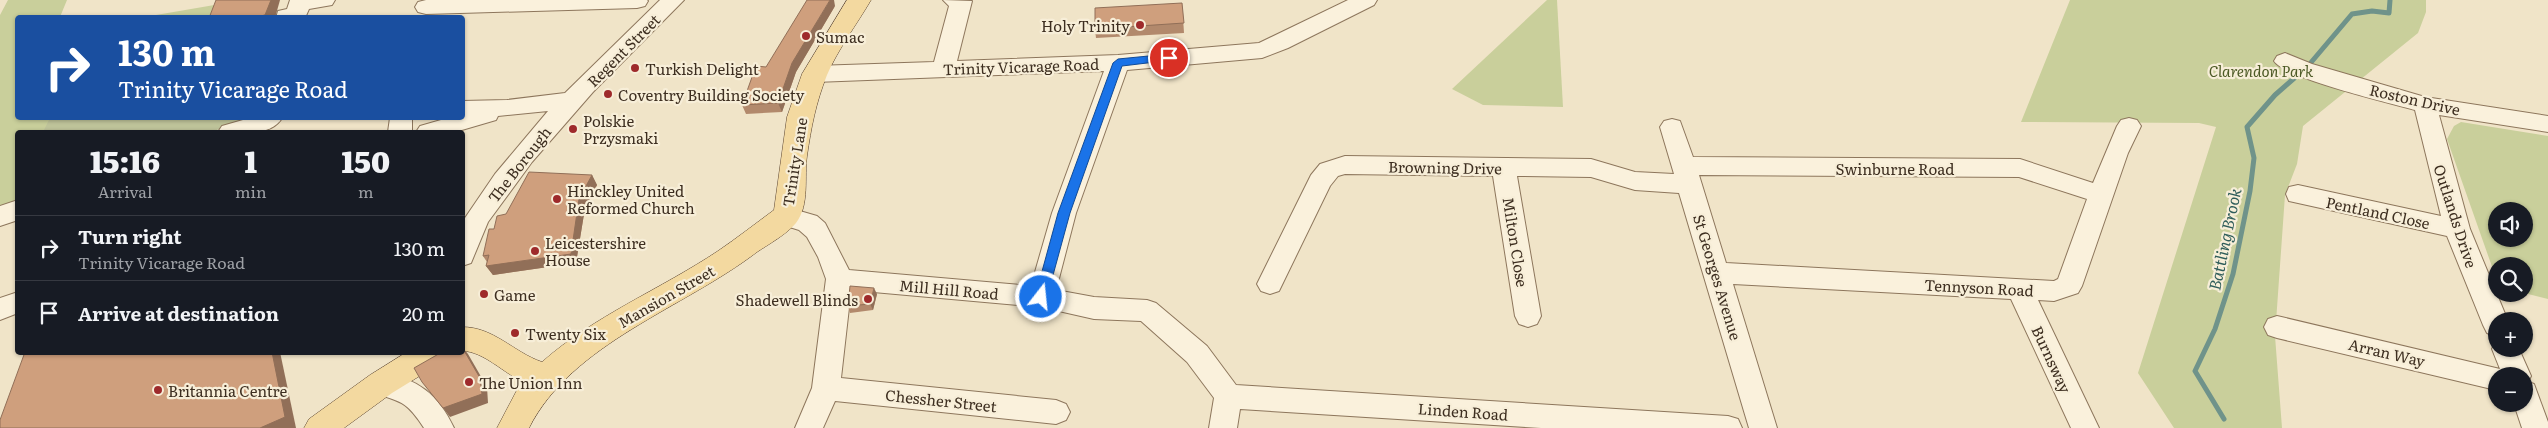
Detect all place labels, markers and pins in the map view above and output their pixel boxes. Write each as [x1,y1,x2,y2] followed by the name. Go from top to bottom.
[1041,14,1130,37] place label: Holy Trinity
[1134,19,1146,31] marker: Holy Trinity
[816,25,865,48] place label: Sumac
[800,30,812,42] marker: Sumac
[1148,37,1190,79] pin
[645,57,759,80] place label: Turkish Delight
[629,62,641,74] marker: Turkish Delight
[618,83,805,106] place label: Coventry Building Society
[602,88,614,100] marker: Coventry Building Society
[583,109,658,149] place label: Polskie Przysmaki
[567,123,579,135] marker: Polskie Przysmaki
[567,179,695,219] place label: Hinckley United Reformed Church
[551,193,563,205] marker: Hinckley United Reformed Church
[545,231,646,271] place label: Leicestershire House
[529,245,541,257] marker: Leicestershire House
[494,283,536,306] place label: Game
[478,288,490,300] marker: Game
[735,288,858,311] place label: Shadewell Blinds
[862,293,874,305] marker: Shadewell Blinds
[525,322,606,345] place label: Twenty Six
[509,327,521,339] marker: Twenty Six
[479,371,582,394] place label: The Union Inn
[463,376,475,388] marker: The Union Inn
[168,379,287,402] place label: Britannia Centre
[152,384,164,396] marker: Britannia Centre

